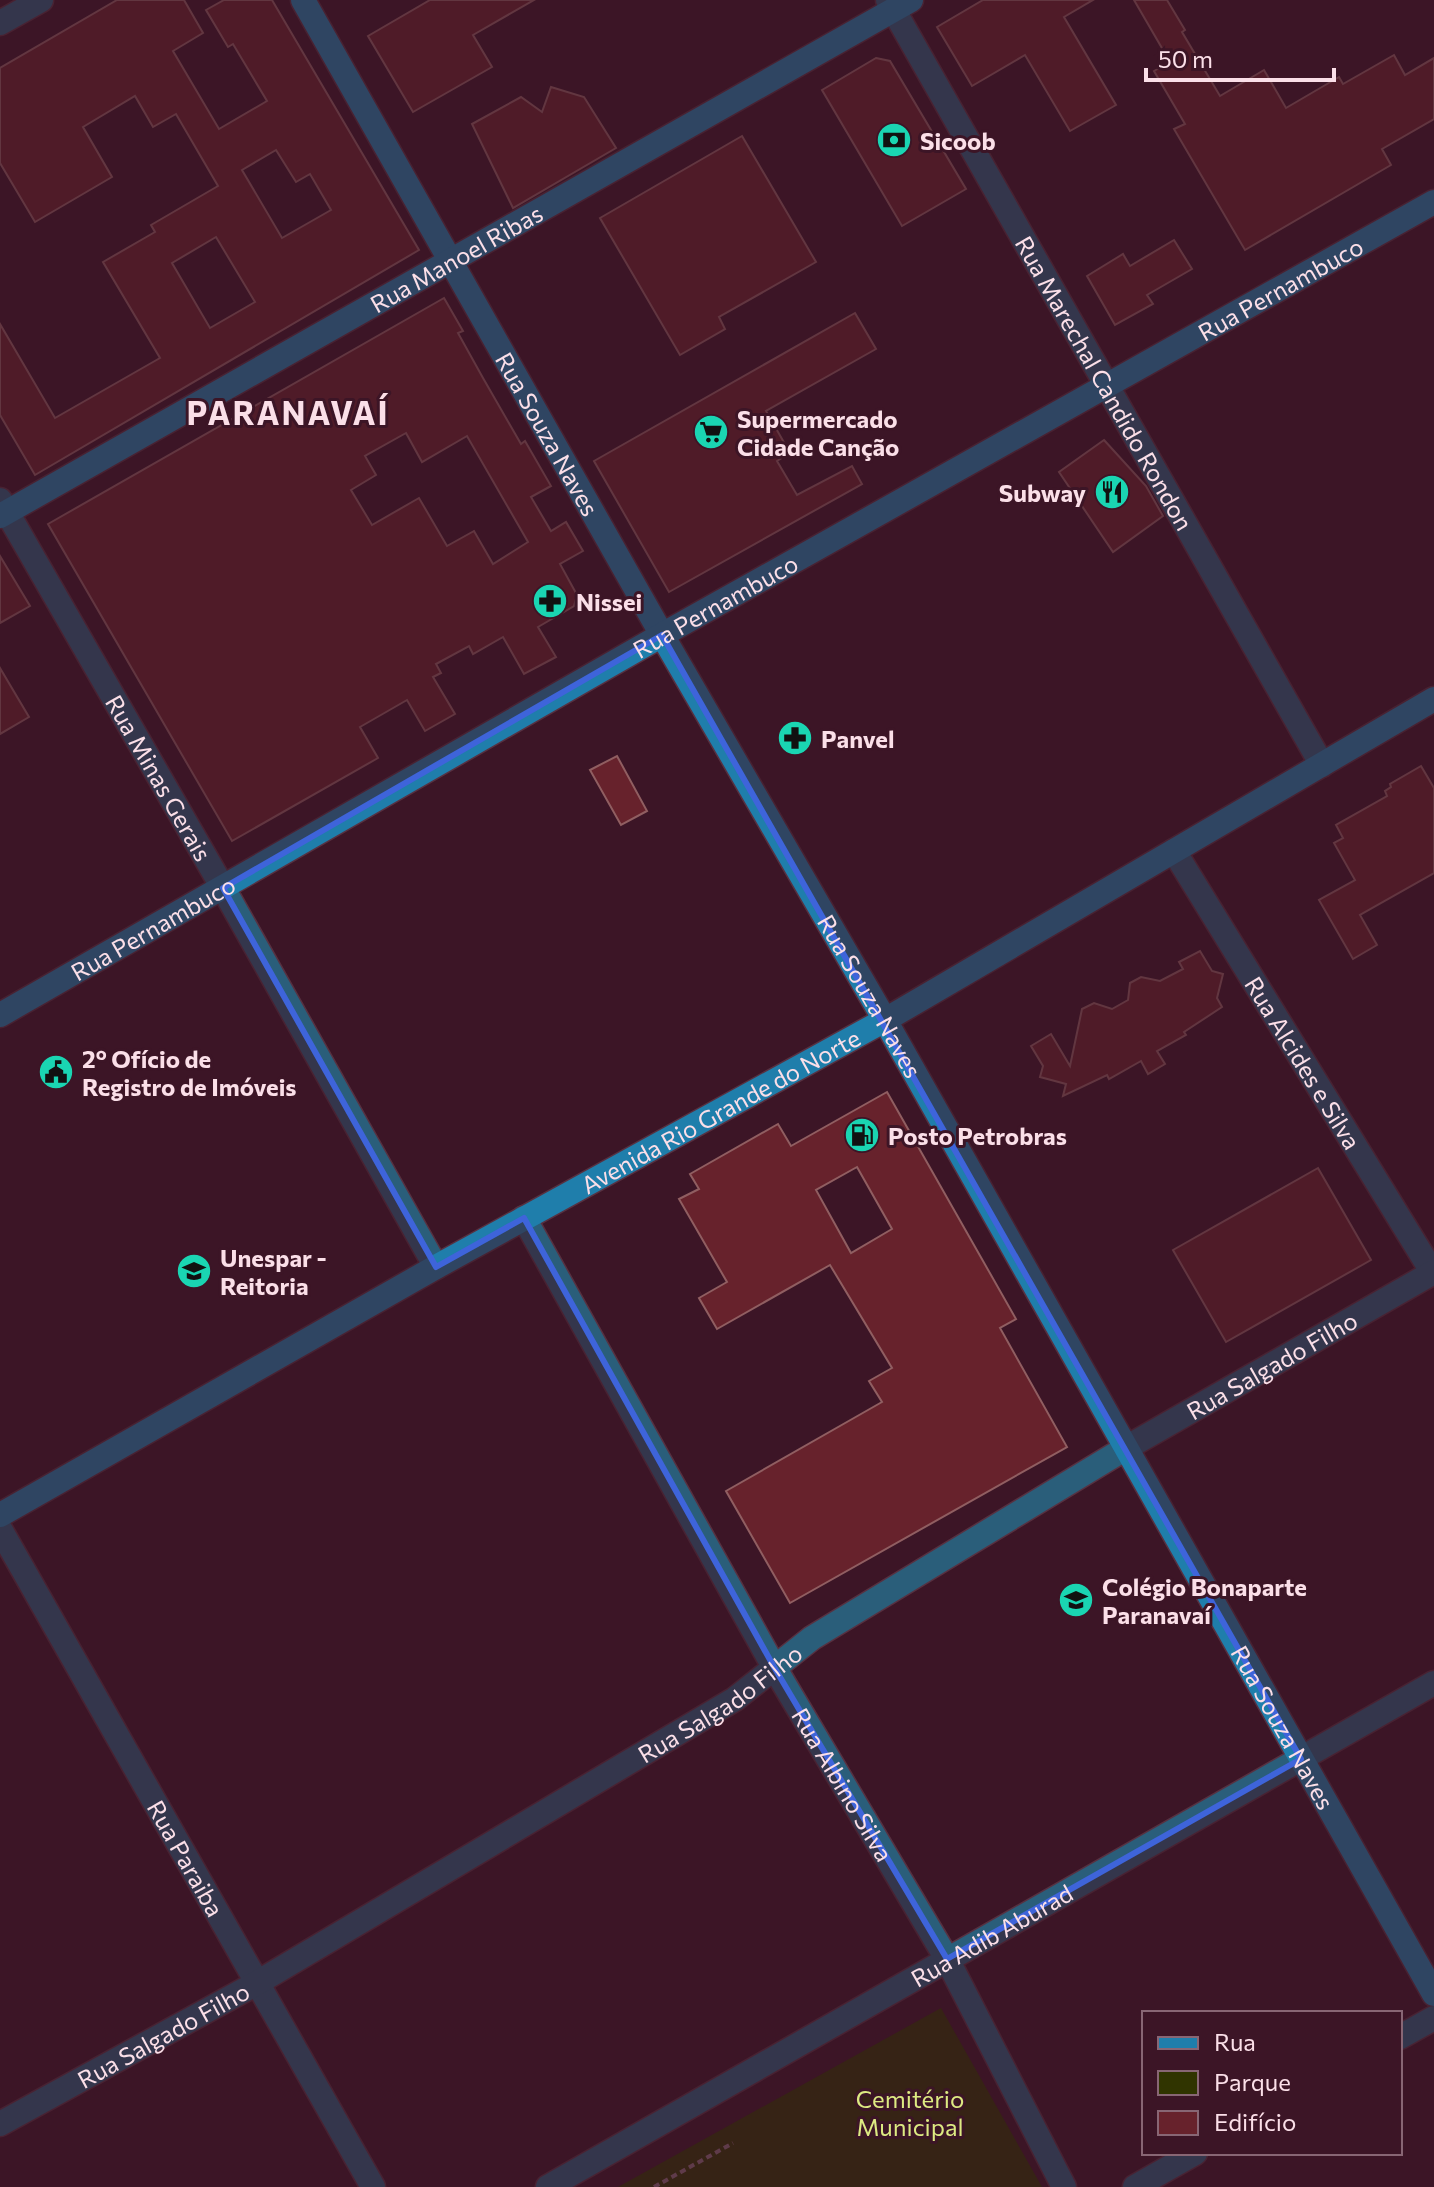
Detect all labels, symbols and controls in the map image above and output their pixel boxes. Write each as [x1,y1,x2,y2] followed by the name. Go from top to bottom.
[1146,32,1334,82] scale bar
[1158,44,1213,73] text: 50 m
[875,121,913,159] bank icon: Sicoob
[920,126,996,155] place label: Sicoob
[365,198,547,318] street label: Rua Manoel Ribas
[1010,230,1200,535] street label: Rua Marechal Candido Rondon
[1193,231,1368,346] street label: Rua Pernambuco
[490,347,606,520] street label: Rua Souza Naves
[187,392,389,432] district label: PARANAVAÍ
[737,404,899,461] place label: Supermercado Cidade Canção
[692,413,730,451] supermarket icon: Supermercado Cidade Canção
[1093,473,1131,511] restaurant icon: Subway
[999,478,1086,507] place label: Subway
[627,548,803,663] street label: Rua Pernambuco
[531,582,569,620] pharmacy icon: Nissei
[576,587,642,616] place label: Nissei
[100,689,219,866] street label: Rua Minas Gerais
[776,719,814,757] pharmacy icon: Panvel
[821,724,895,753] place label: Panvel
[65,869,240,986] street label: Rua Pernambuco
[812,909,929,1082] street label: Rua Souza Naves
[1240,971,1368,1154] street label: Rua Alcides e Silva
[576,1022,865,1199] street label: Avenida Rio Grande do Norte
[82,1044,297,1101] place label: 2º Ofício de Registro de Imóveis
[37,1053,75,1091] public building icon: 2º Ofício de Registro de Imóveis
[843,1116,881,1154] fuel station icon: Posto Petrobras
[888,1121,1067,1150] place label: Posto Petrobras
[220,1243,327,1300] place label: Unespar - Reitoria
[175,1252,213,1290] school or university icon: Unespar - Reitoria
[1181,1305,1362,1425] street label: Rua Salgado Filho
[1102,1572,1307,1629] place label: Colégio Bonaparte Paranavaí
[1057,1581,1095,1619] school or university icon: Colégio Bonaparte Paranavaí
[632,1638,807,1768] street label: Rua Salgado Filho
[1226,1640,1341,1814] street label: Rua Souza Naves
[787,1702,900,1866] street label: Rua Albino Silva
[142,1795,231,1921] street label: Rua Paraiba
[905,1877,1077,1992] street label: Rua Adib Aburad
[72,1976,254,2093] street label: Rua Salgado Filho
[1142,2011,1402,2155] legend
[1214,2027,1256,2056] text: Rua
[1214,2067,1291,2096] text: Parque
[856,2084,964,2141] park label: Cemitério Municipal
[1214,2107,1296,2136] text: Edifício

